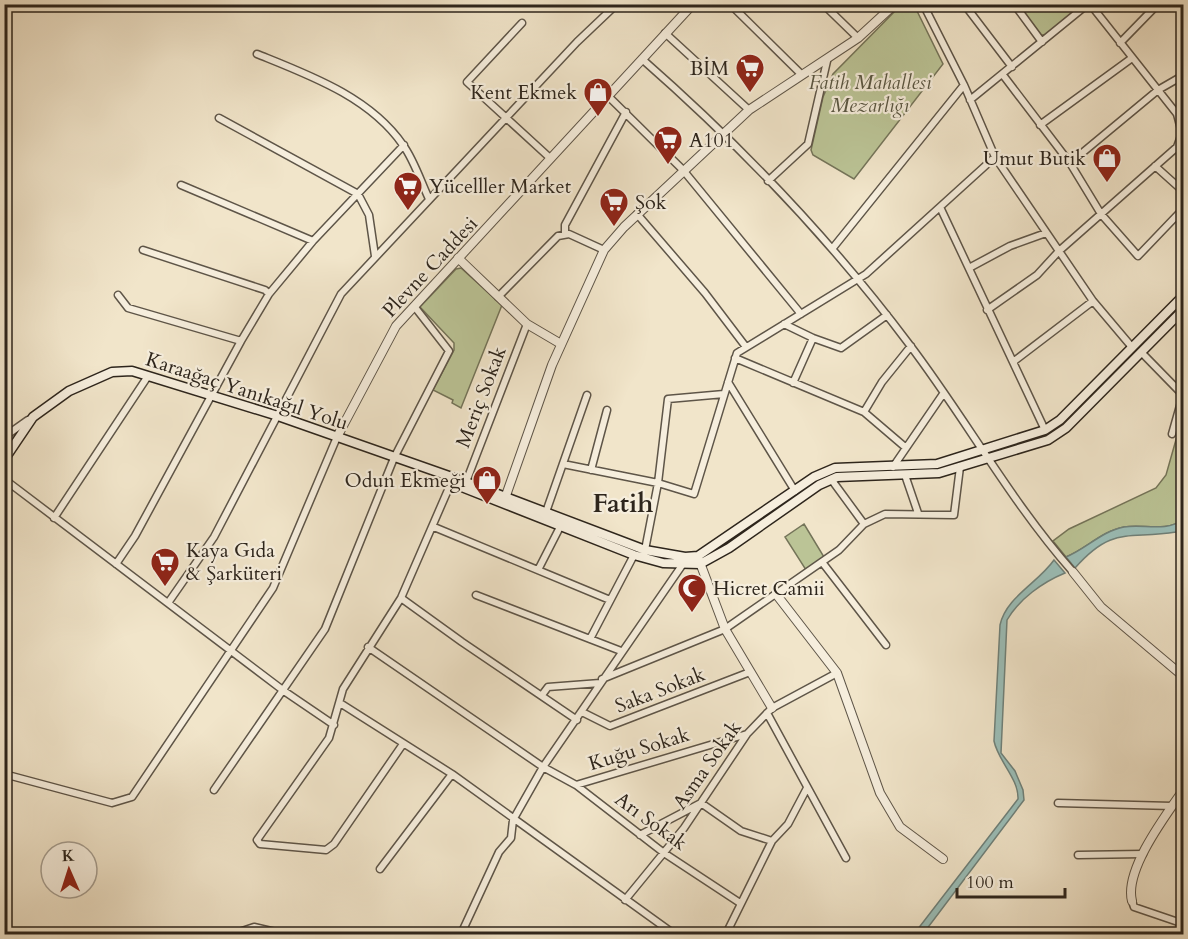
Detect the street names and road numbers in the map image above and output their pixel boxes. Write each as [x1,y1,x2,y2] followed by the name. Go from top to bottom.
[376,211,484,323] street label: Plevne Caddesi
[449,342,513,451] street label: Meriç Sokak
[142,345,352,437] street label: Karaağaç Yanıkağıl Yolu
[611,660,709,719] street label: Saka Sokak
[666,715,748,815] street label: Asma Sokak
[585,721,693,777] street label: Kuğu Sokak
[609,786,693,857] street label: Arı Sokak

